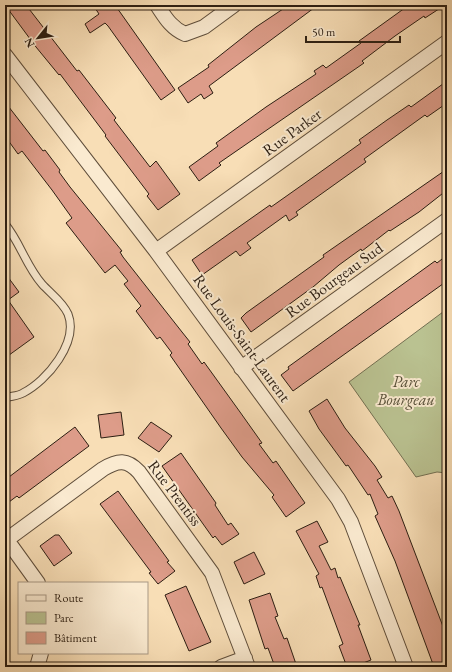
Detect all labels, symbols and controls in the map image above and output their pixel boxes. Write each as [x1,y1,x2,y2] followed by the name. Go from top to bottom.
[18,18,58,58] north arrow
[306,18,400,44] scale bar
[312,24,336,40] text: 50 m
[21,36,38,50] text: N
[258,103,326,161] street label: Rue Parker
[281,237,388,322] street label: Rue Bourgeau Sud
[188,270,296,406] street label: Rue Louis-Saint-Laurent
[376,371,435,410] park label: Parc Bourgeau
[143,456,207,530] street label: Rue Prentiss
[18,582,148,654] legend
[54,590,84,606] text: Route
[54,610,74,626] text: Parc
[54,630,97,646] text: Bâtiment

